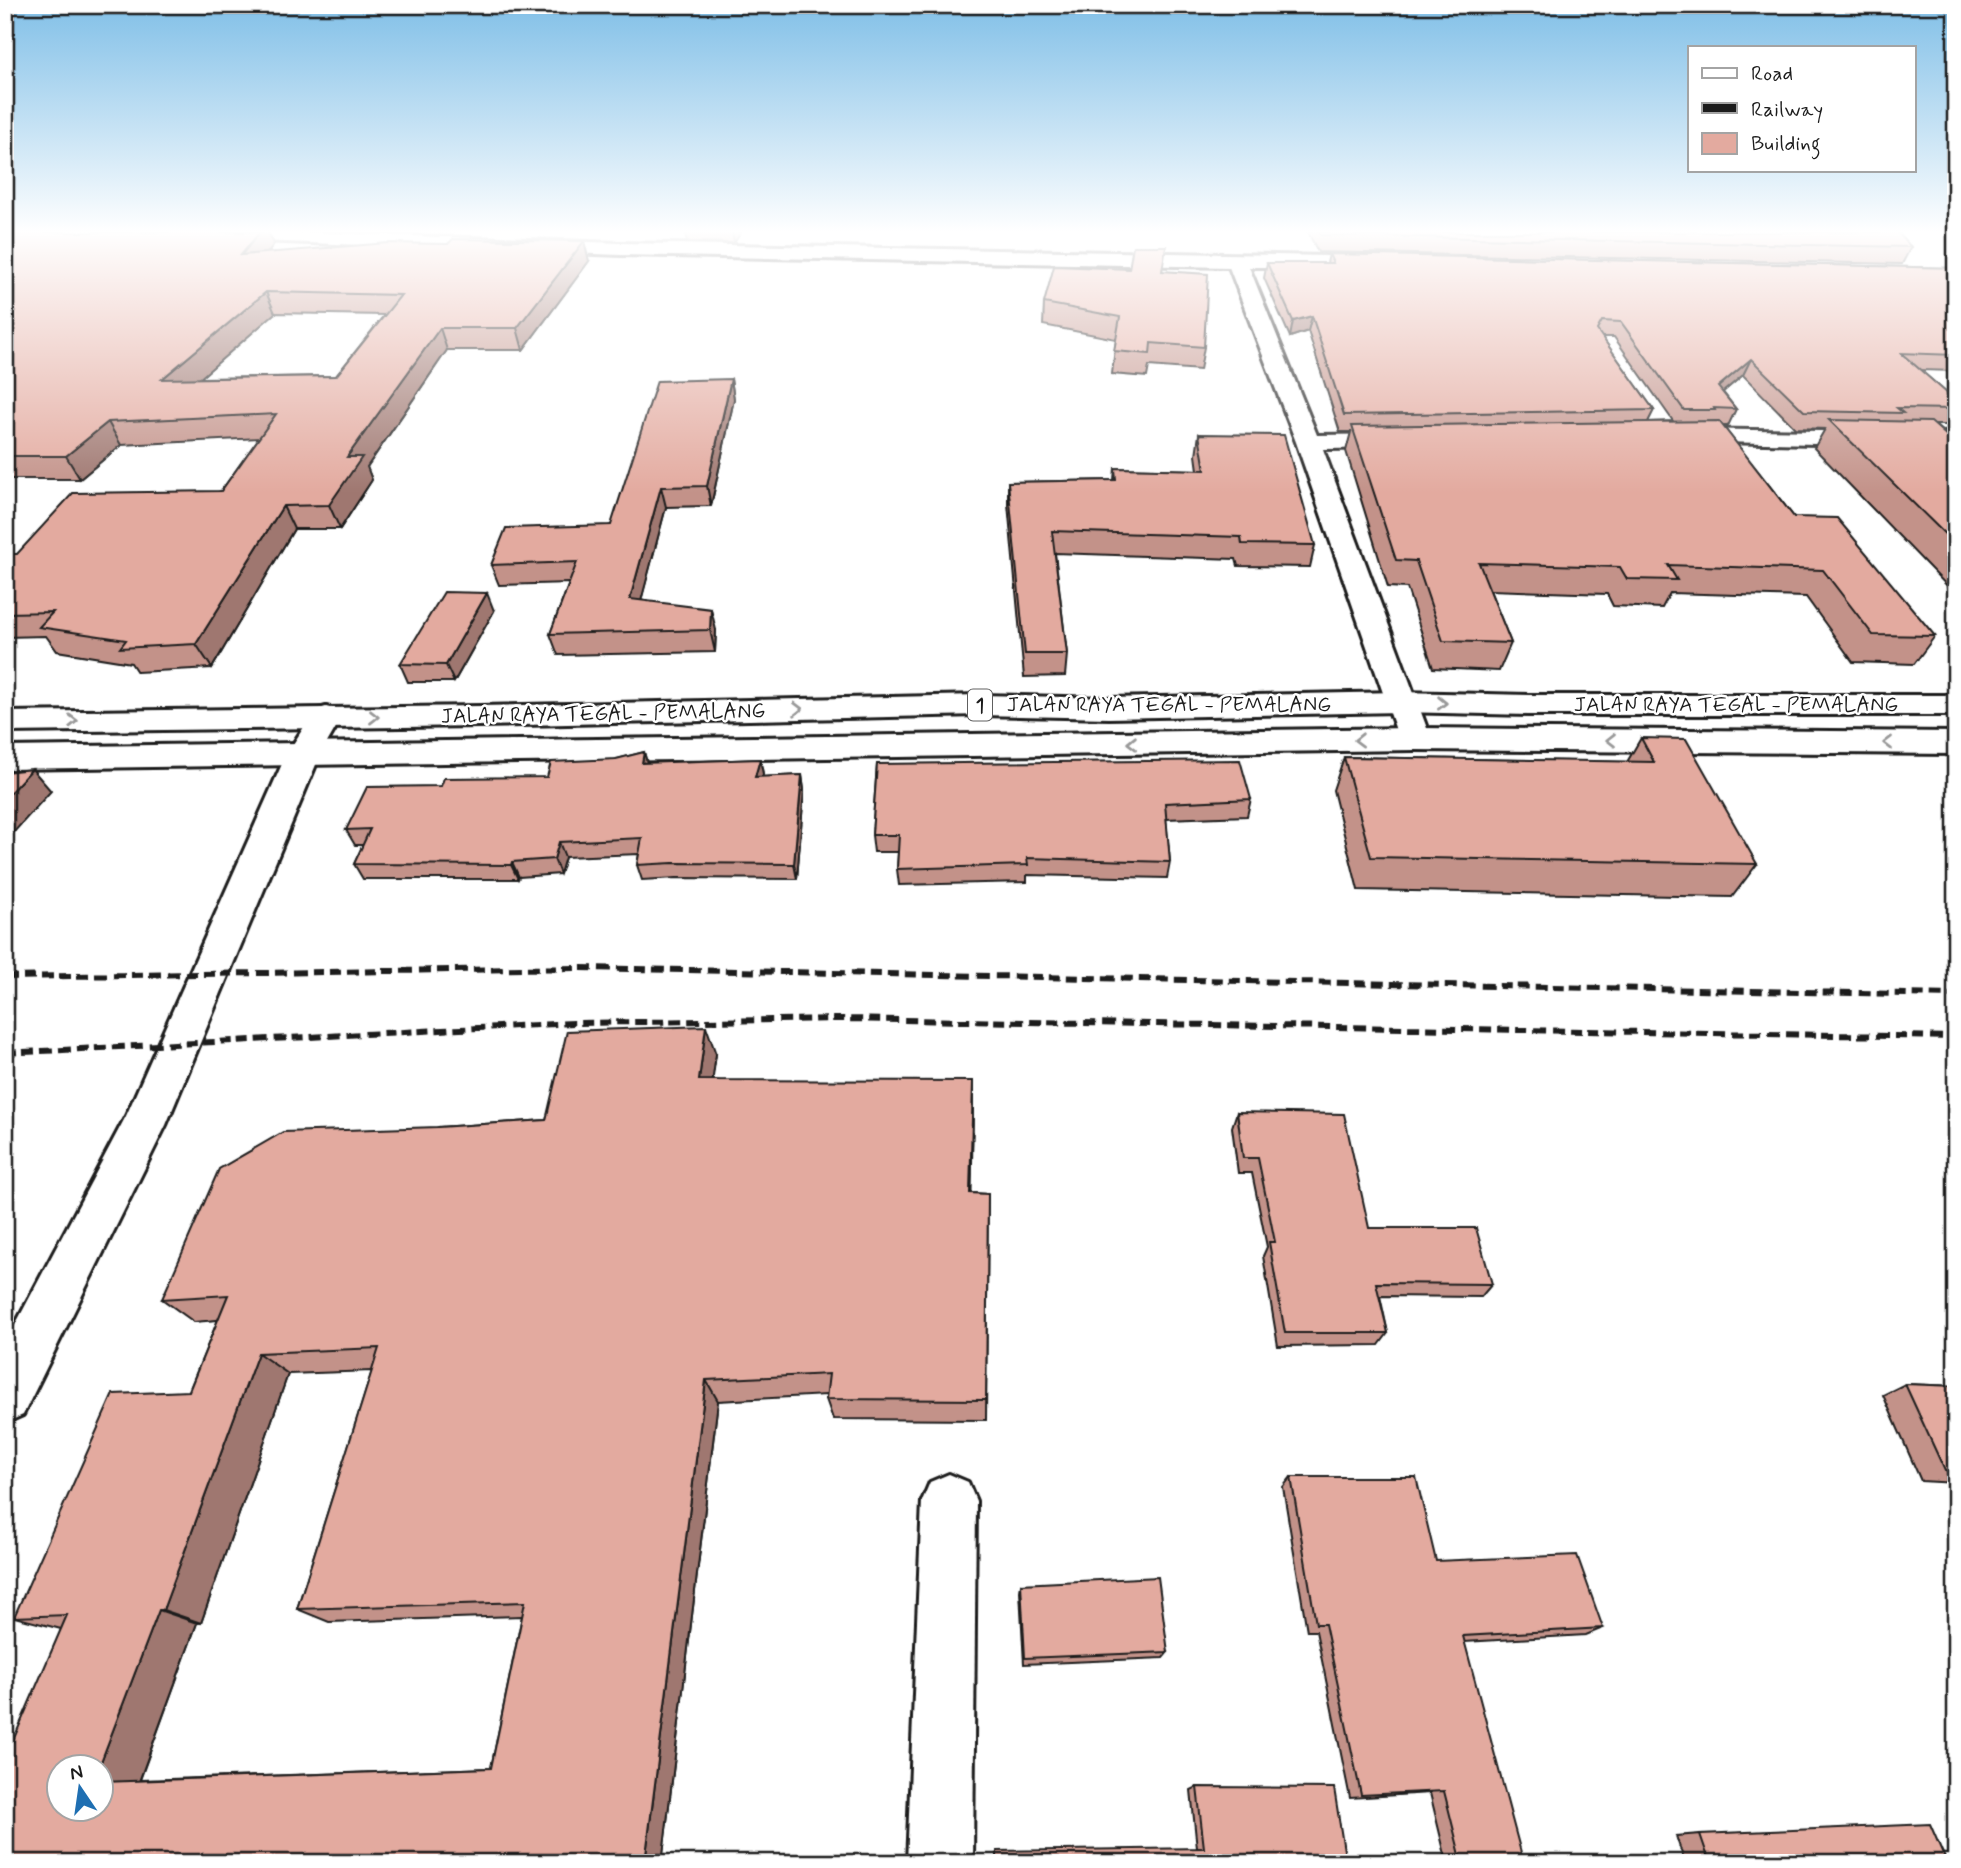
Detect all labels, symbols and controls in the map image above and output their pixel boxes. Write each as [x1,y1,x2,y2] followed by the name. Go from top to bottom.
[1688,46,1916,172] legend
[1751,60,1793,88] text: Road
[1751,96,1823,124] text: Railway
[1751,130,1821,160] text: Building
[968,690,992,720] road number: 1
[1007,691,1331,719] street label: JALAN RAYA TEGAL - PEMALANG
[1574,691,1898,719] street label: JALAN RAYA TEGAL - PEMALANG
[1436,695,1447,710] one-way arrow
[441,697,766,731] street label: JALAN RAYA TEGAL - PEMALANG
[793,701,804,717] one-way arrow
[370,709,380,725] one-way arrow
[68,714,79,729] one-way arrow
[1353,732,1364,748] one-way arrow
[1605,733,1616,748] one-way arrow
[1126,735,1136,751] one-way arrow
[1882,735,1892,751] one-way arrow
[46,1752,116,1822] north arrow
[68,1759,85,1787] text: N

